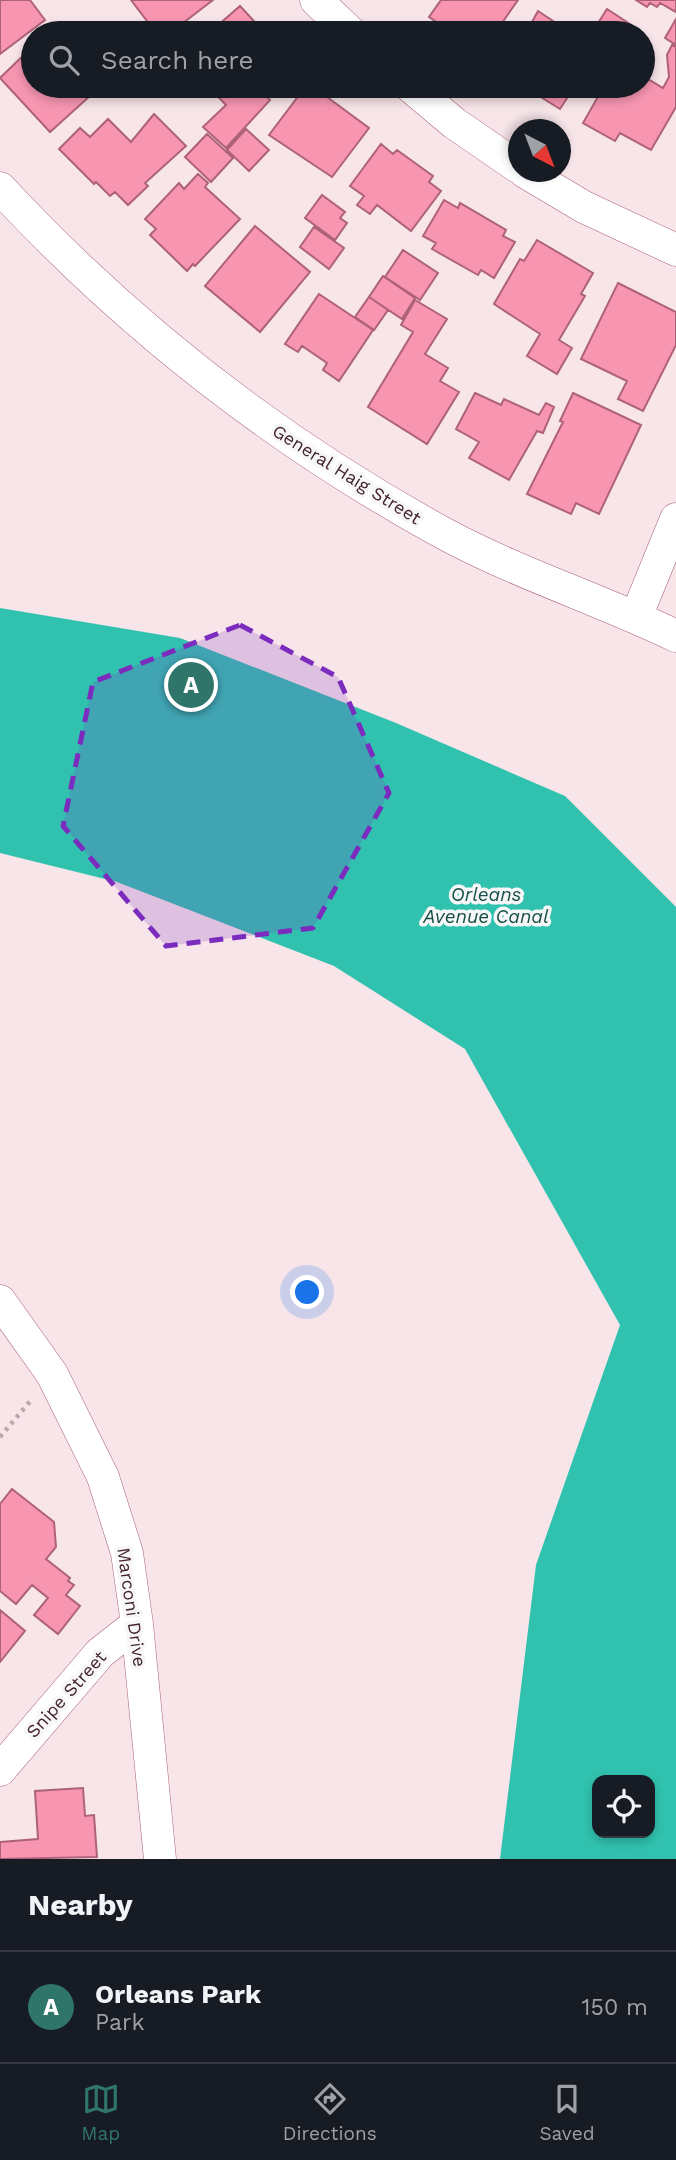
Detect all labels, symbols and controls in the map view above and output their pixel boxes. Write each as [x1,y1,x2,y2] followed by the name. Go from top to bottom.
[21,21,655,98] search box
[45,41,83,79] icon: search
[101,45,253,75] text: Search here
[508,119,571,182] north arrow
[269,420,426,529] street label: General Haig Street
[168,659,214,711] pin: A
[422,883,549,928] water label: Orleans Avenue Canal
[290,1275,324,1309] your location
[113,1546,151,1668] street label: Marconi Drive
[22,1646,111,1742] street label: Snipe Street
[592,1775,655,1838] map controls
[592,1775,655,1838] button: locate
[28,1887,133,1922] text: Nearby
[95,1979,261,2009] text: Orleans Park
[43,1994,59,2021] text: A
[582,1994,648,2021] text: 150 m
[95,2009,144,2036] text: Park
[81,2080,120,2145] tab: Map
[283,2080,377,2145] tab: Directions
[539,2080,595,2145] tab: Saved

